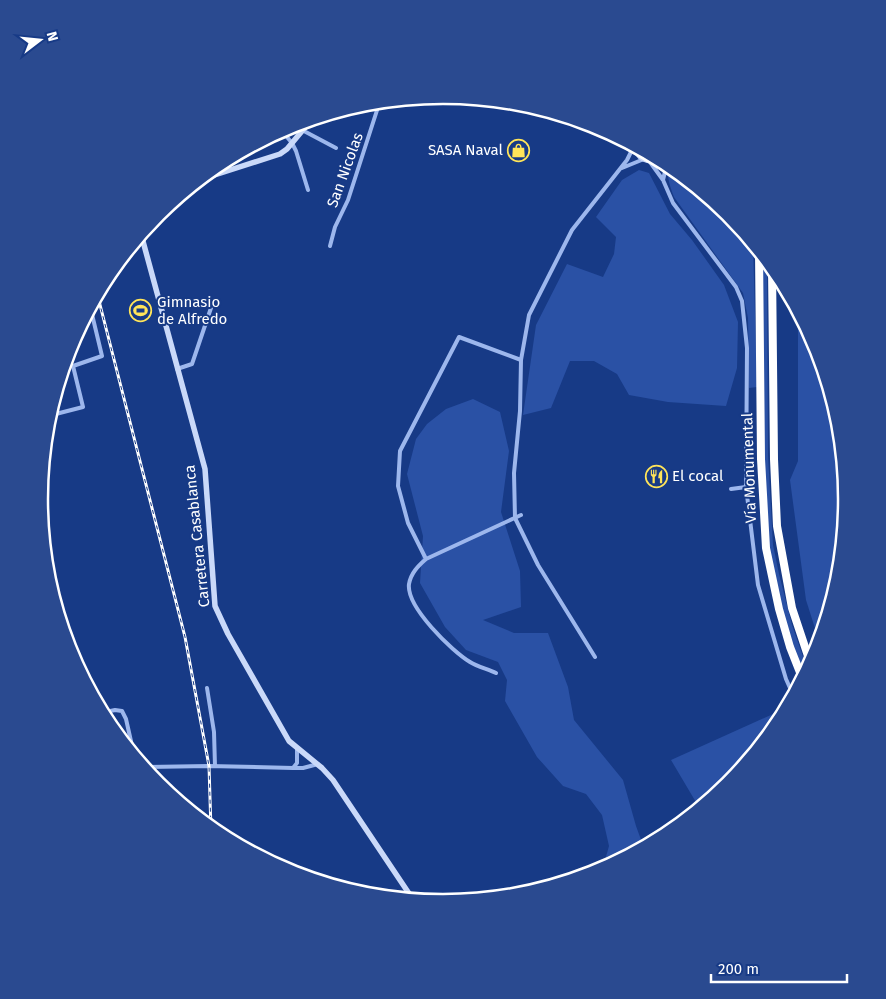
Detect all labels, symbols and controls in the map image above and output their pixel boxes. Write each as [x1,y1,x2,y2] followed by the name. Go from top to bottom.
[15,15,65,65] north arrow
[43,30,61,43] text: N
[323,130,367,210] street label: San Nicolas
[507,138,531,162] shop icon: SASA Naval
[428,141,504,159] place label: SASA Naval
[157,293,227,328] place label: Gimnasio de Alfredo
[129,299,153,323] sports icon: Gimnasio de Alfredo
[738,412,760,523] street label: Vía Monumental
[181,464,213,608] street label: Carretera Casablanca
[644,464,668,488] restaurant icon: El cocal
[672,467,724,485] place label: El cocal
[711,952,847,984] scale bar
[718,960,759,978] text: 200 m

